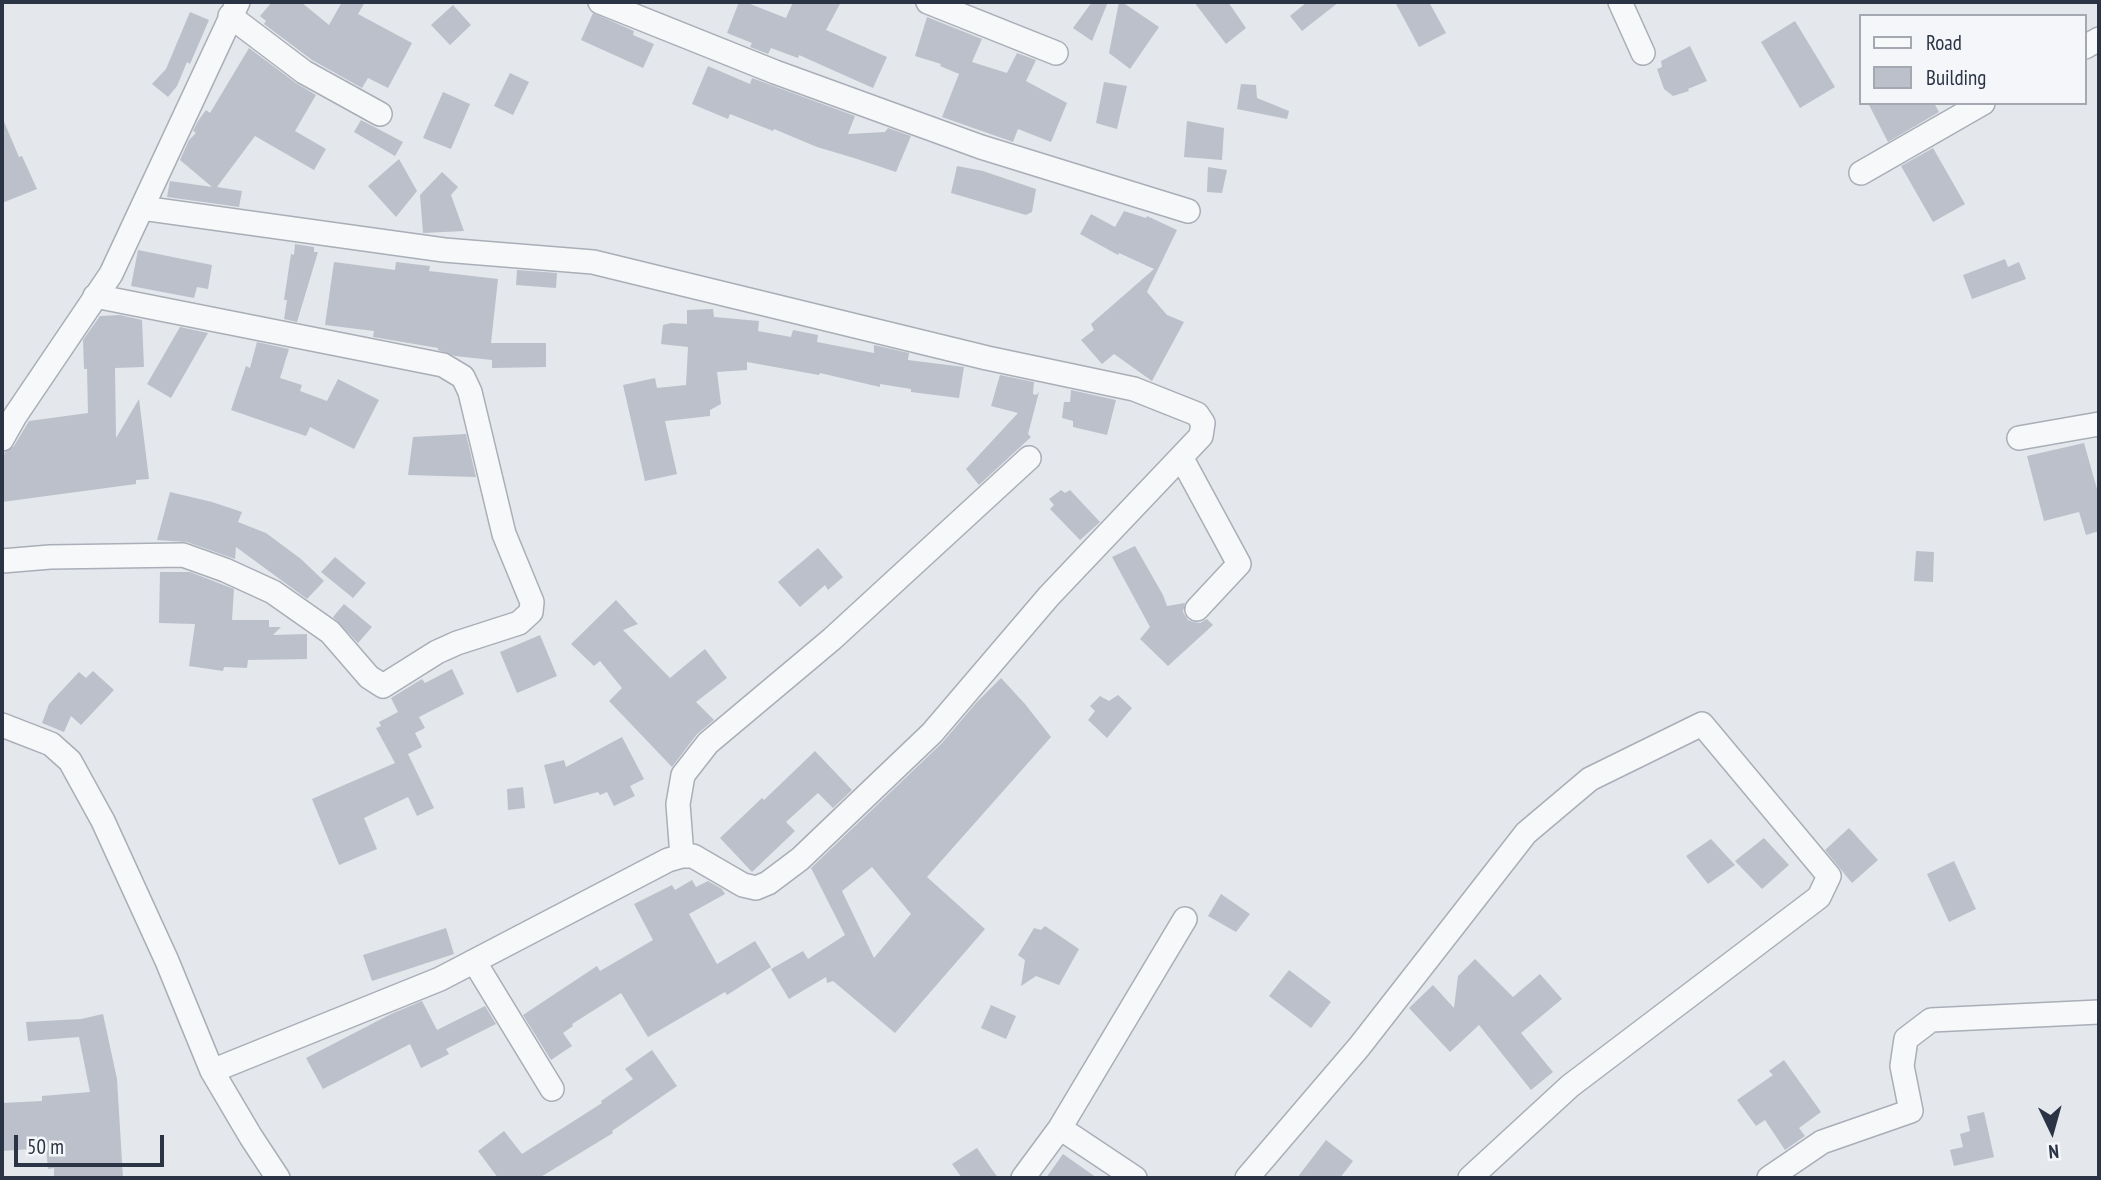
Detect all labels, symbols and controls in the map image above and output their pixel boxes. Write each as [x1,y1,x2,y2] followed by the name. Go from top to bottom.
[1860,14,2087,105] legend
[1926,29,1962,56] text: Road
[1926,64,1986,91] text: Building
[2017,1096,2087,1166] north arrow
[18,1120,168,1164] scale bar
[27,1133,64,1160] text: 50 m
[2048,1140,2060,1164] text: N

